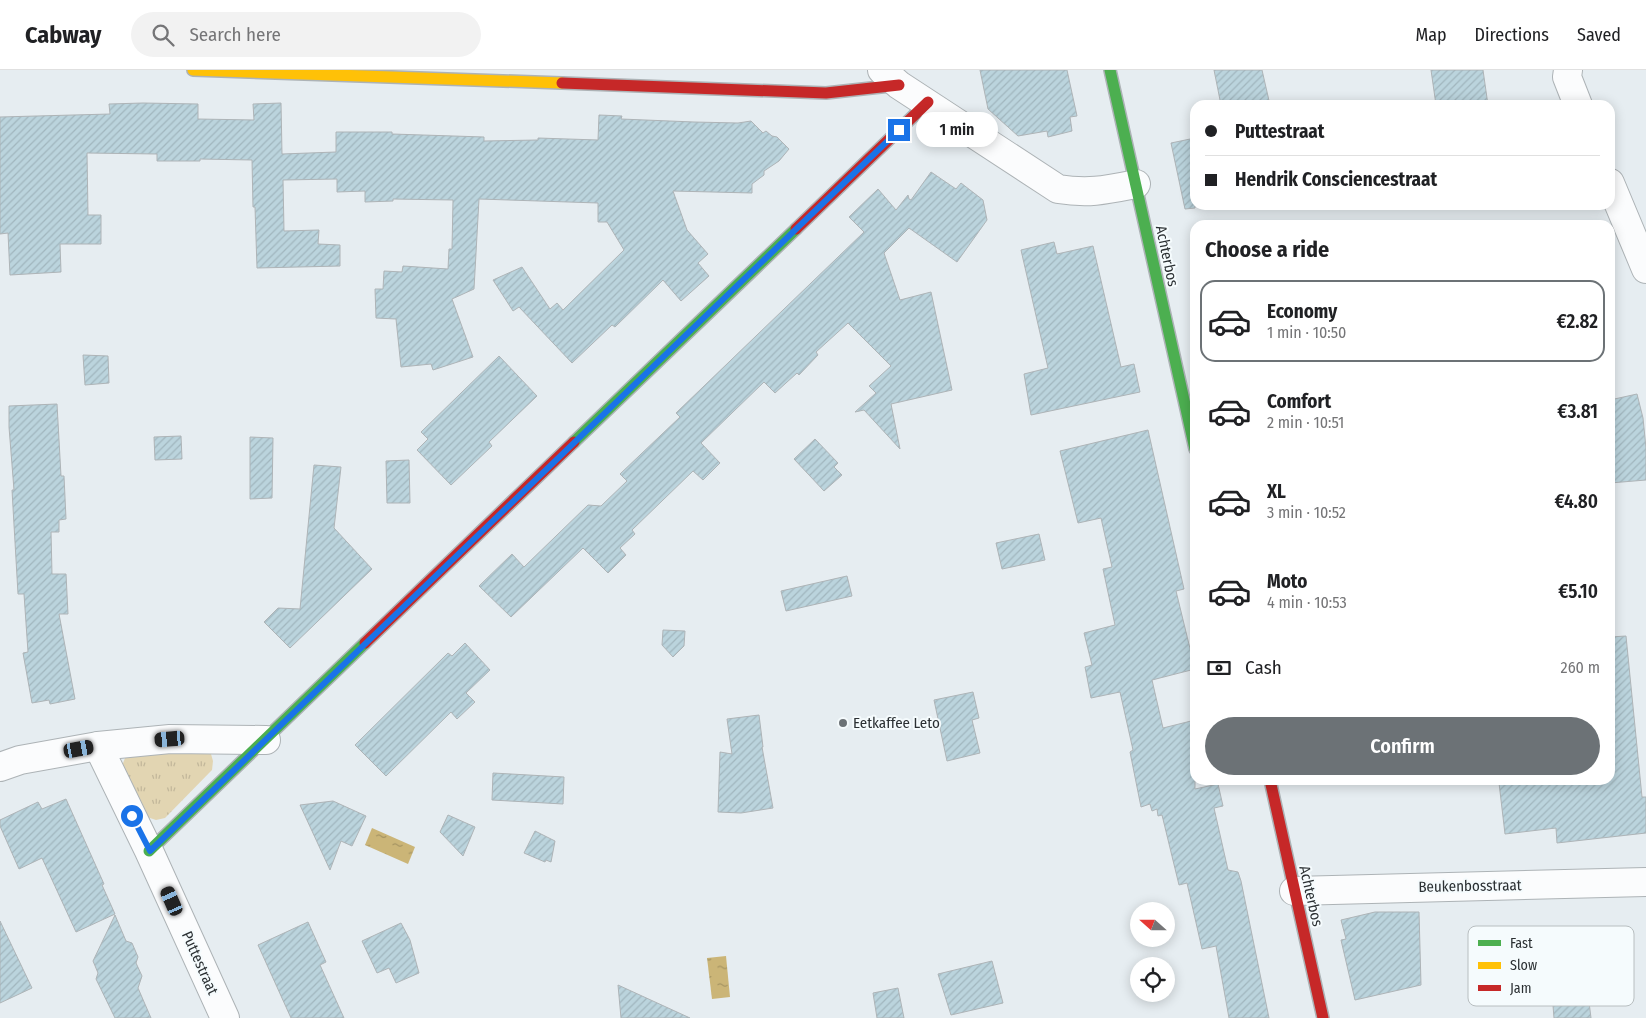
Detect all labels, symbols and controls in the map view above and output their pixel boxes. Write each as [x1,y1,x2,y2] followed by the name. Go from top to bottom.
[131,12,481,57] search box
[25,21,101,49] text: Cabway
[149,21,177,49] icon: search
[189,23,281,46] text: Search here
[1415,24,1447,46] text: Map
[1475,24,1549,46] text: Directions
[1577,24,1621,46] text: Saved
[916,112,999,148] callout: 1 min
[888,119,910,141] route end
[940,120,974,139] text: 1 min
[1235,120,1324,143] text: Puttestraat
[1235,168,1437,191] text: Hendrik Consciencestraat
[1152,224,1182,288] street label: Achterbos
[1205,236,1329,263] text: Choose a ride
[1207,299,1252,344] icon: car
[1267,300,1337,323] text: Economy
[1557,310,1598,333] text: €2.82
[1267,323,1346,342] text: 1 min · 10:50
[1207,389,1252,434] icon: car
[1267,390,1331,413] text: Comfort
[1557,400,1598,423] text: €3.81
[1267,413,1344,432] text: 2 min · 10:51
[1207,479,1252,524] icon: car
[1267,480,1286,503] text: XL
[1554,490,1598,513] text: €4.80
[1267,503,1346,522] text: 3 min · 10:52
[1207,569,1252,614] icon: car
[1267,570,1307,593] text: Moto
[1558,580,1598,603] text: €5.10
[1267,593,1347,612] text: 4 min · 10:53
[1205,654,1233,682] icon: cash
[1245,656,1282,679] text: Cash
[1561,658,1600,677] text: 260 m
[853,714,940,732] place label: Eetkaffee Leto
[837,717,849,729] marker: Eetkaffee Leto
[1205,717,1600,775] button: Confirm
[154,730,185,748] car
[62,739,95,759] car
[121,805,143,827] route start
[1295,864,1327,928] street label: Achterbos
[1418,876,1522,896] street label: Beukenbosstraat
[159,884,184,918] car
[1130,902,1175,948] north arrow
[1130,902,1175,1002] map controls
[1468,926,1634,1006] legend
[178,928,222,998] street label: Puttestraat
[1510,935,1533,952] text: Fast
[1130,957,1175,1002] button: locate
[1510,957,1537,974] text: Slow
[1510,980,1531,997] text: Jam

